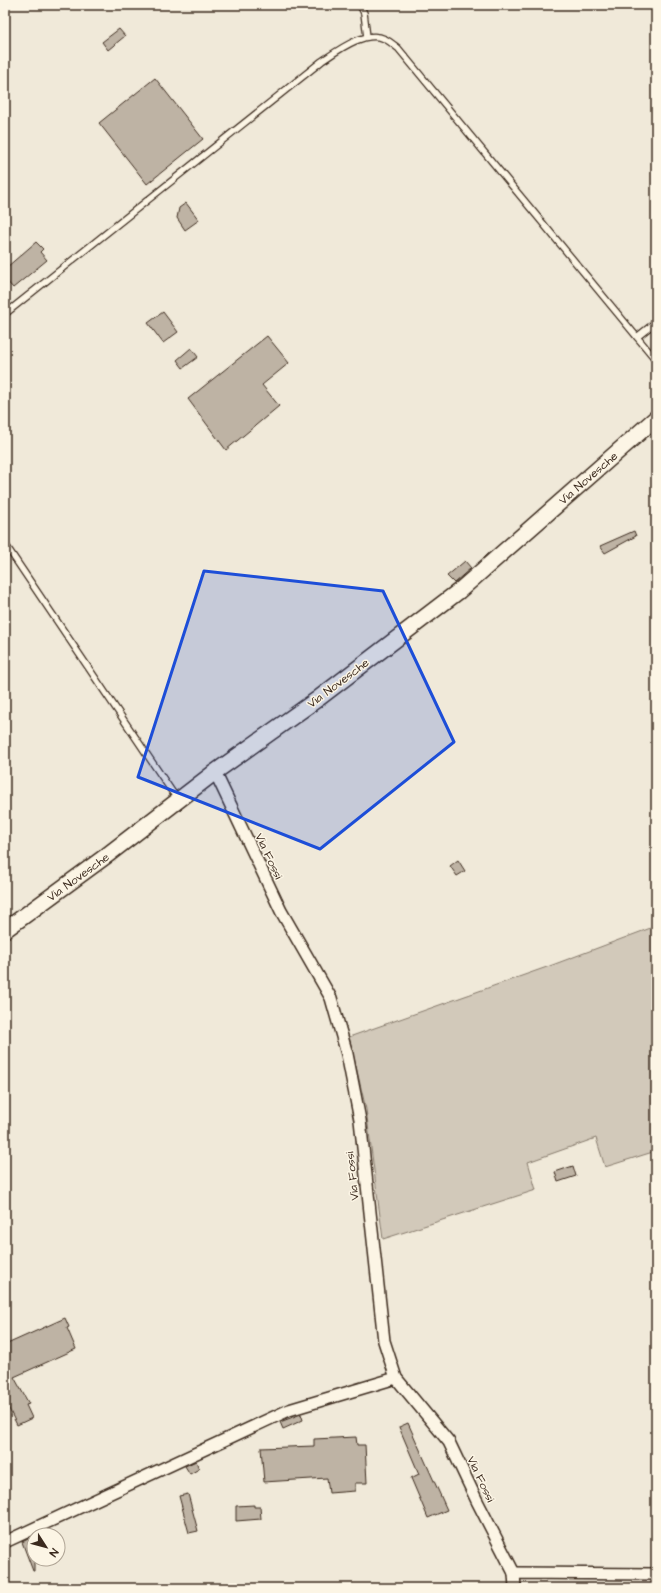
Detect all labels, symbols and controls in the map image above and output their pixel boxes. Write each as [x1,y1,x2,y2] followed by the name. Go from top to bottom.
[555,448,622,509] street label: Via Novesche
[304,654,373,712] street label: Via Novesche
[250,830,287,882] street label: Via Fossi
[44,849,113,906] street label: Via Novesche
[341,1150,364,1201] street label: Via Fossi
[462,1453,499,1505] street label: Via Fossi
[26,1527,66,1567] north arrow
[46,1545,62,1560] text: N

